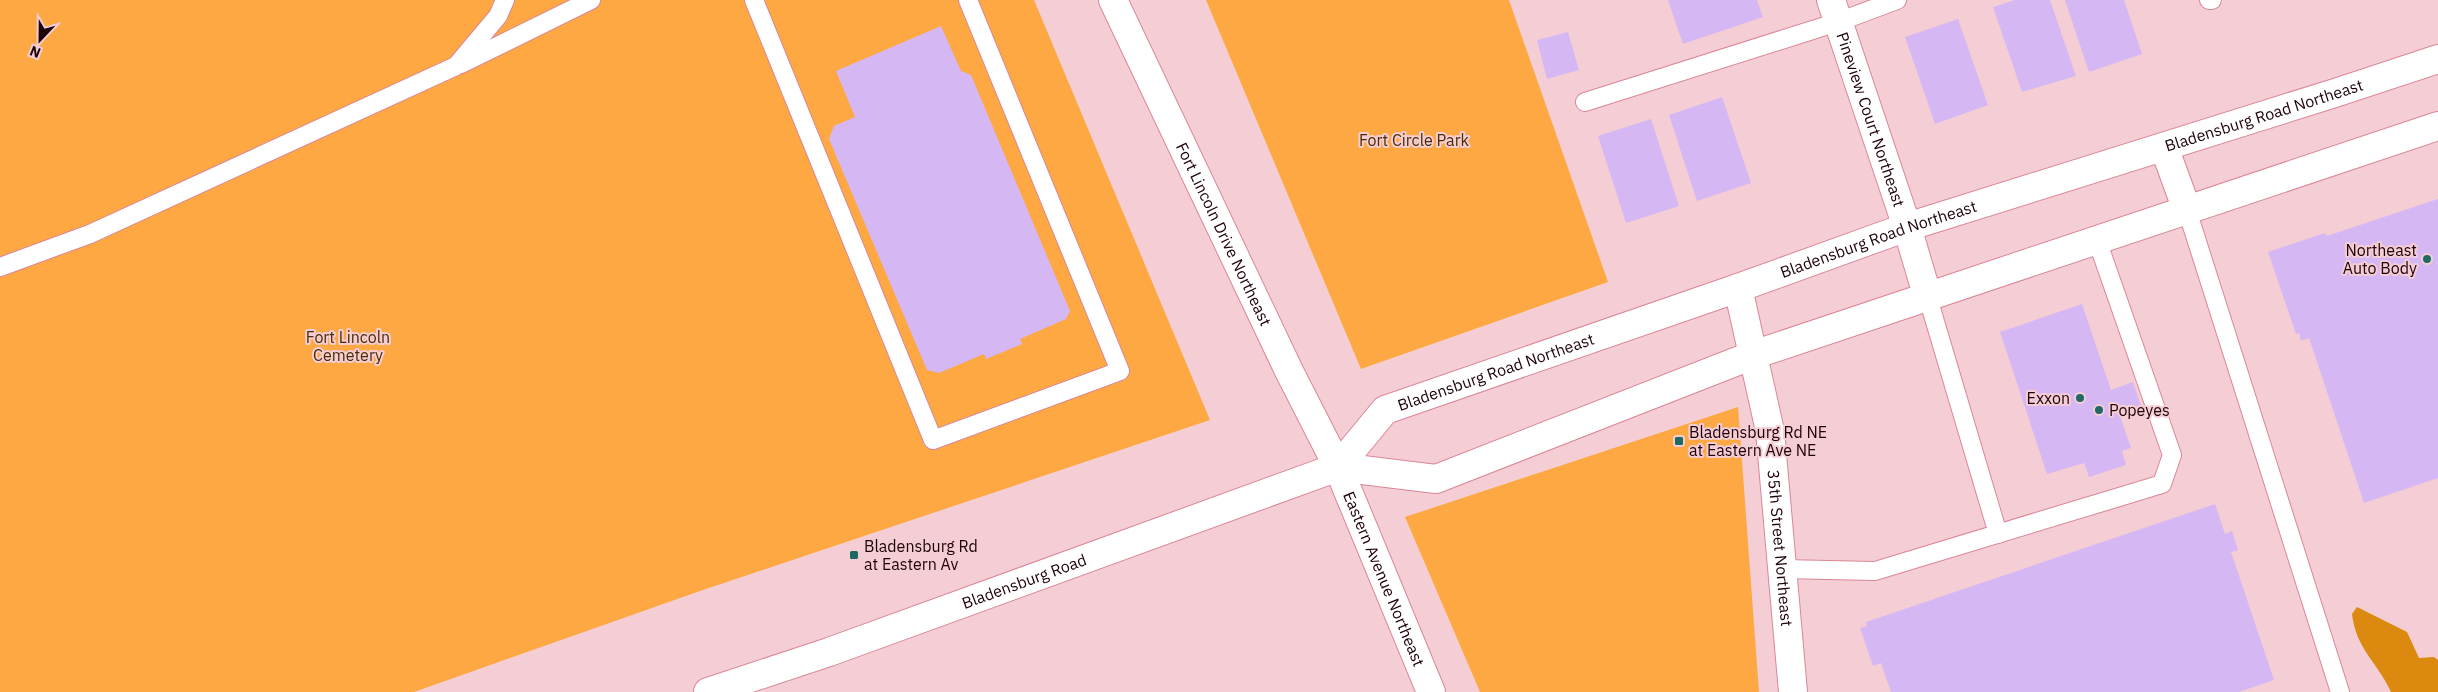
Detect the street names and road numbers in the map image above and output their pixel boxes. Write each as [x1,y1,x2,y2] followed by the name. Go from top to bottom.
[1832,29,1910,209] street label: Pineview Court Northeast
[2162,74,2365,156] street label: Bladensburg Road Northeast
[1172,139,1276,329] street label: Fort Lincoln Drive Northeast
[1777,196,1979,282] street label: Bladensburg Road Northeast
[1395,329,1597,415] street label: Bladensburg Road Northeast
[1763,469,1797,627] street label: 35th Street Northeast
[1339,488,1429,669] street label: Eastern Avenue Northeast
[959,549,1089,613] street label: Bladensburg Road

